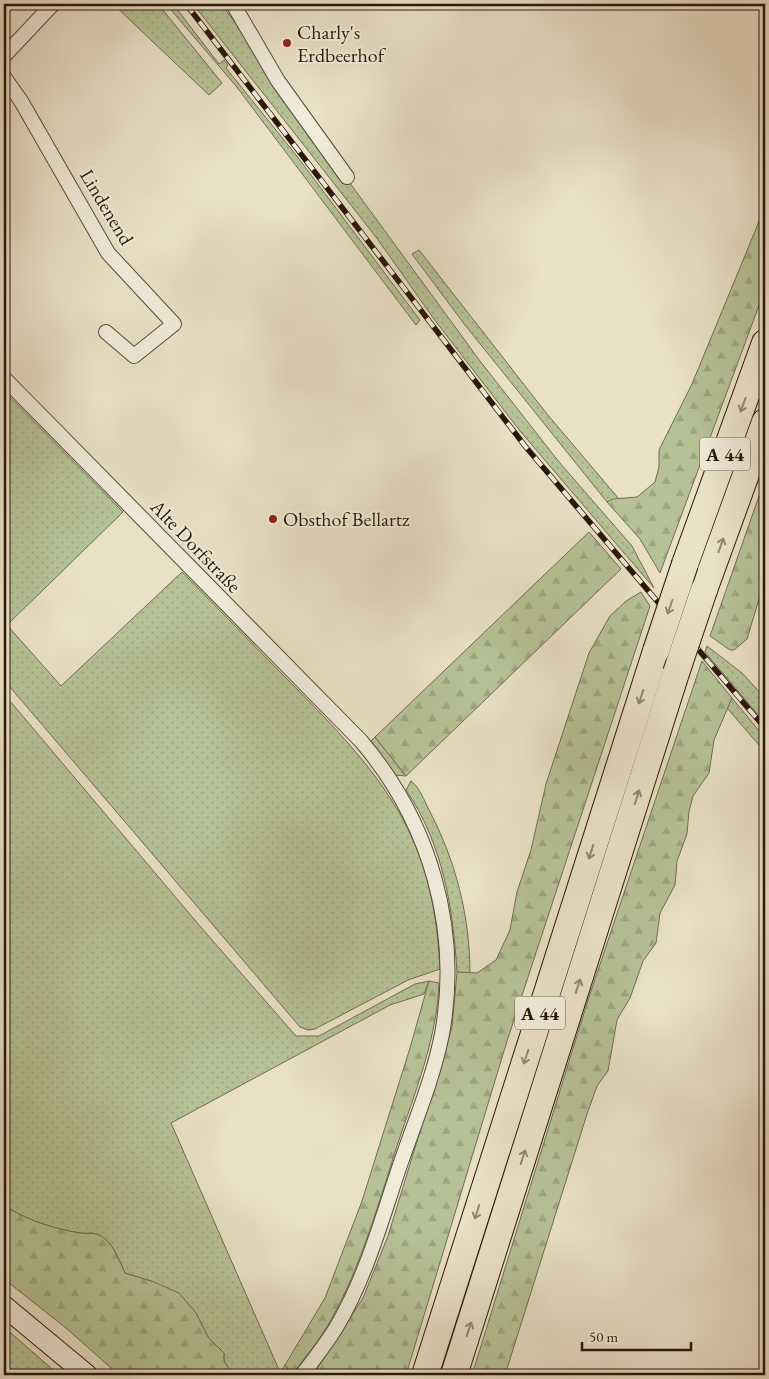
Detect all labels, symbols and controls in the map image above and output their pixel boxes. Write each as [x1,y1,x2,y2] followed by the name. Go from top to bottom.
[297,19,387,68] place label: Charly's Erdbeerhof
[281,37,293,49] marker: Charly's Erdbeerhof
[74,164,140,250] street label: Lindenend
[738,397,747,412] one-way arrow
[700,438,750,470] road number: A 44
[144,493,247,598] street label: Alte Dorfstraße
[283,506,410,532] place label: Obsthof Bellartz
[267,513,279,525] marker: Obsthof Bellartz
[717,537,726,553] one-way arrow
[665,599,674,615] one-way arrow
[635,689,645,705] one-way arrow
[633,790,642,806] one-way arrow
[585,843,595,859] one-way arrow
[573,978,583,994] one-way arrow
[515,996,565,1030] road number: A 44
[520,1048,530,1064] one-way arrow
[519,1150,529,1166] one-way arrow
[471,1203,481,1219] one-way arrow
[582,1319,690,1351] scale bar
[464,1321,474,1337] one-way arrow
[589,1327,618,1346] text: 50 m

